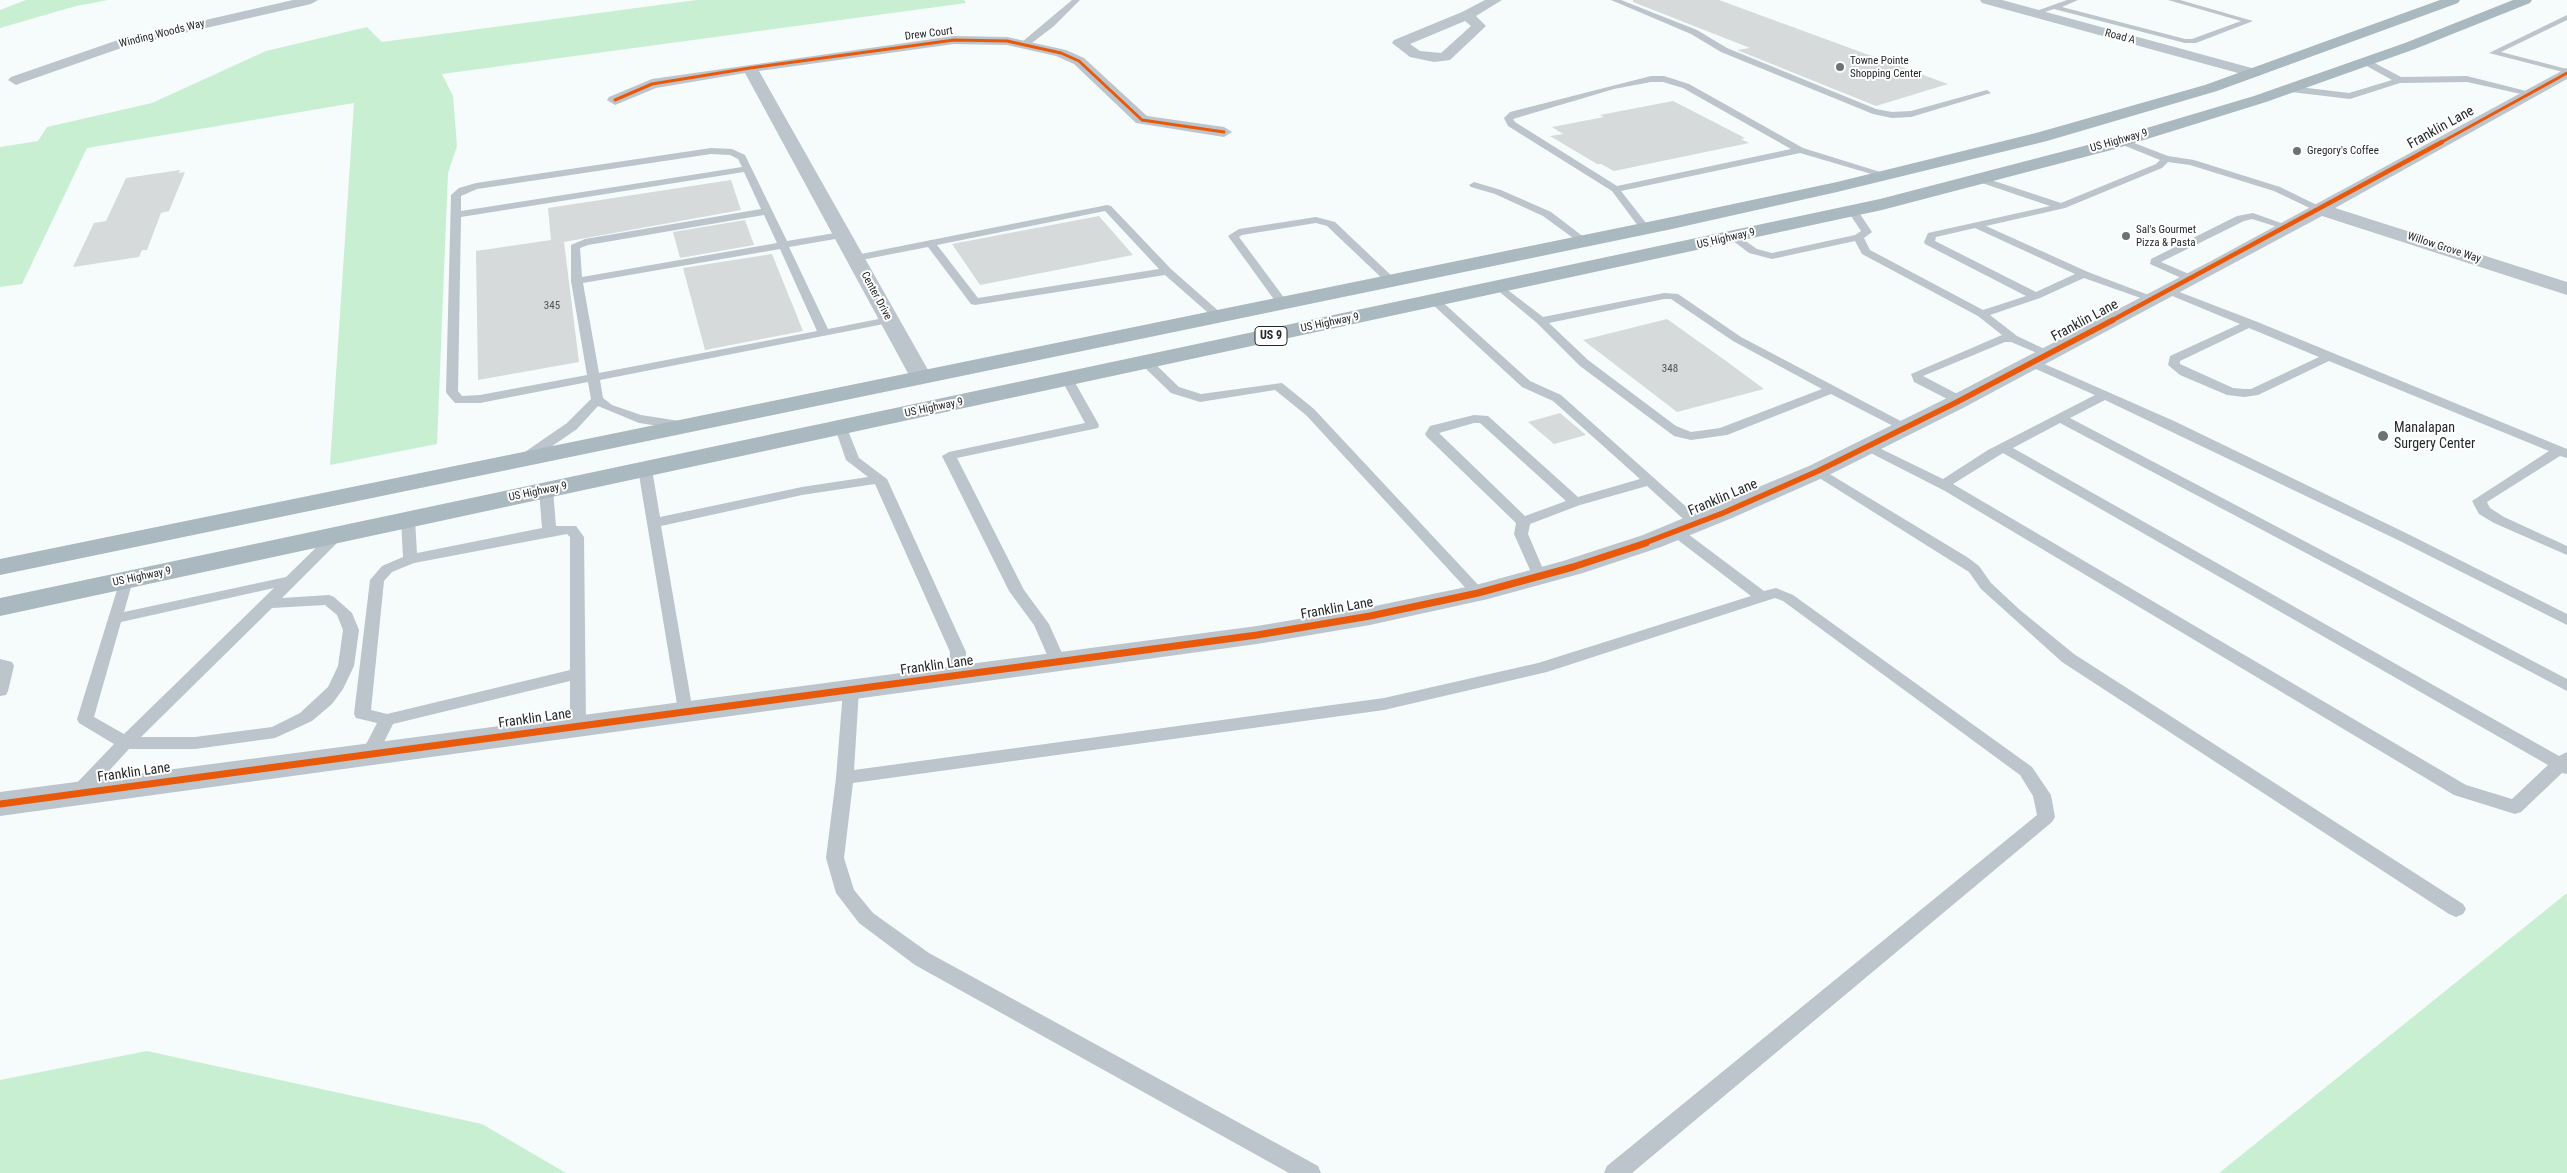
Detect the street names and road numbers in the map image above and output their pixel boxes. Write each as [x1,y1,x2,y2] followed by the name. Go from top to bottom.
[118,17,206,51] street label: Winding Woods Way
[904,25,954,43] street label: Drew Court
[2103,27,2137,47] street label: Road A
[2405,103,2477,153] street label: Franklin Lane
[2089,126,2149,156] street label: US Highway 9
[1696,226,1756,252] street label: US Highway 9
[2406,230,2482,266] street label: Willow Grove Way
[858,270,894,322] street label: Center Drive
[2049,296,2121,346] street label: Franklin Lane
[1300,310,1360,336] street label: US Highway 9
[1255,326,1287,346] road number: US 9
[904,395,964,421] street label: US Highway 9
[1686,476,1760,520] street label: Franklin Lane
[508,479,568,505] street label: US Highway 9
[112,564,172,590] street label: US Highway 9
[1299,594,1375,624] street label: Franklin Lane
[899,653,975,679] street label: Franklin Lane
[497,706,573,732] street label: Franklin Lane
[96,760,172,786] street label: Franklin Lane

